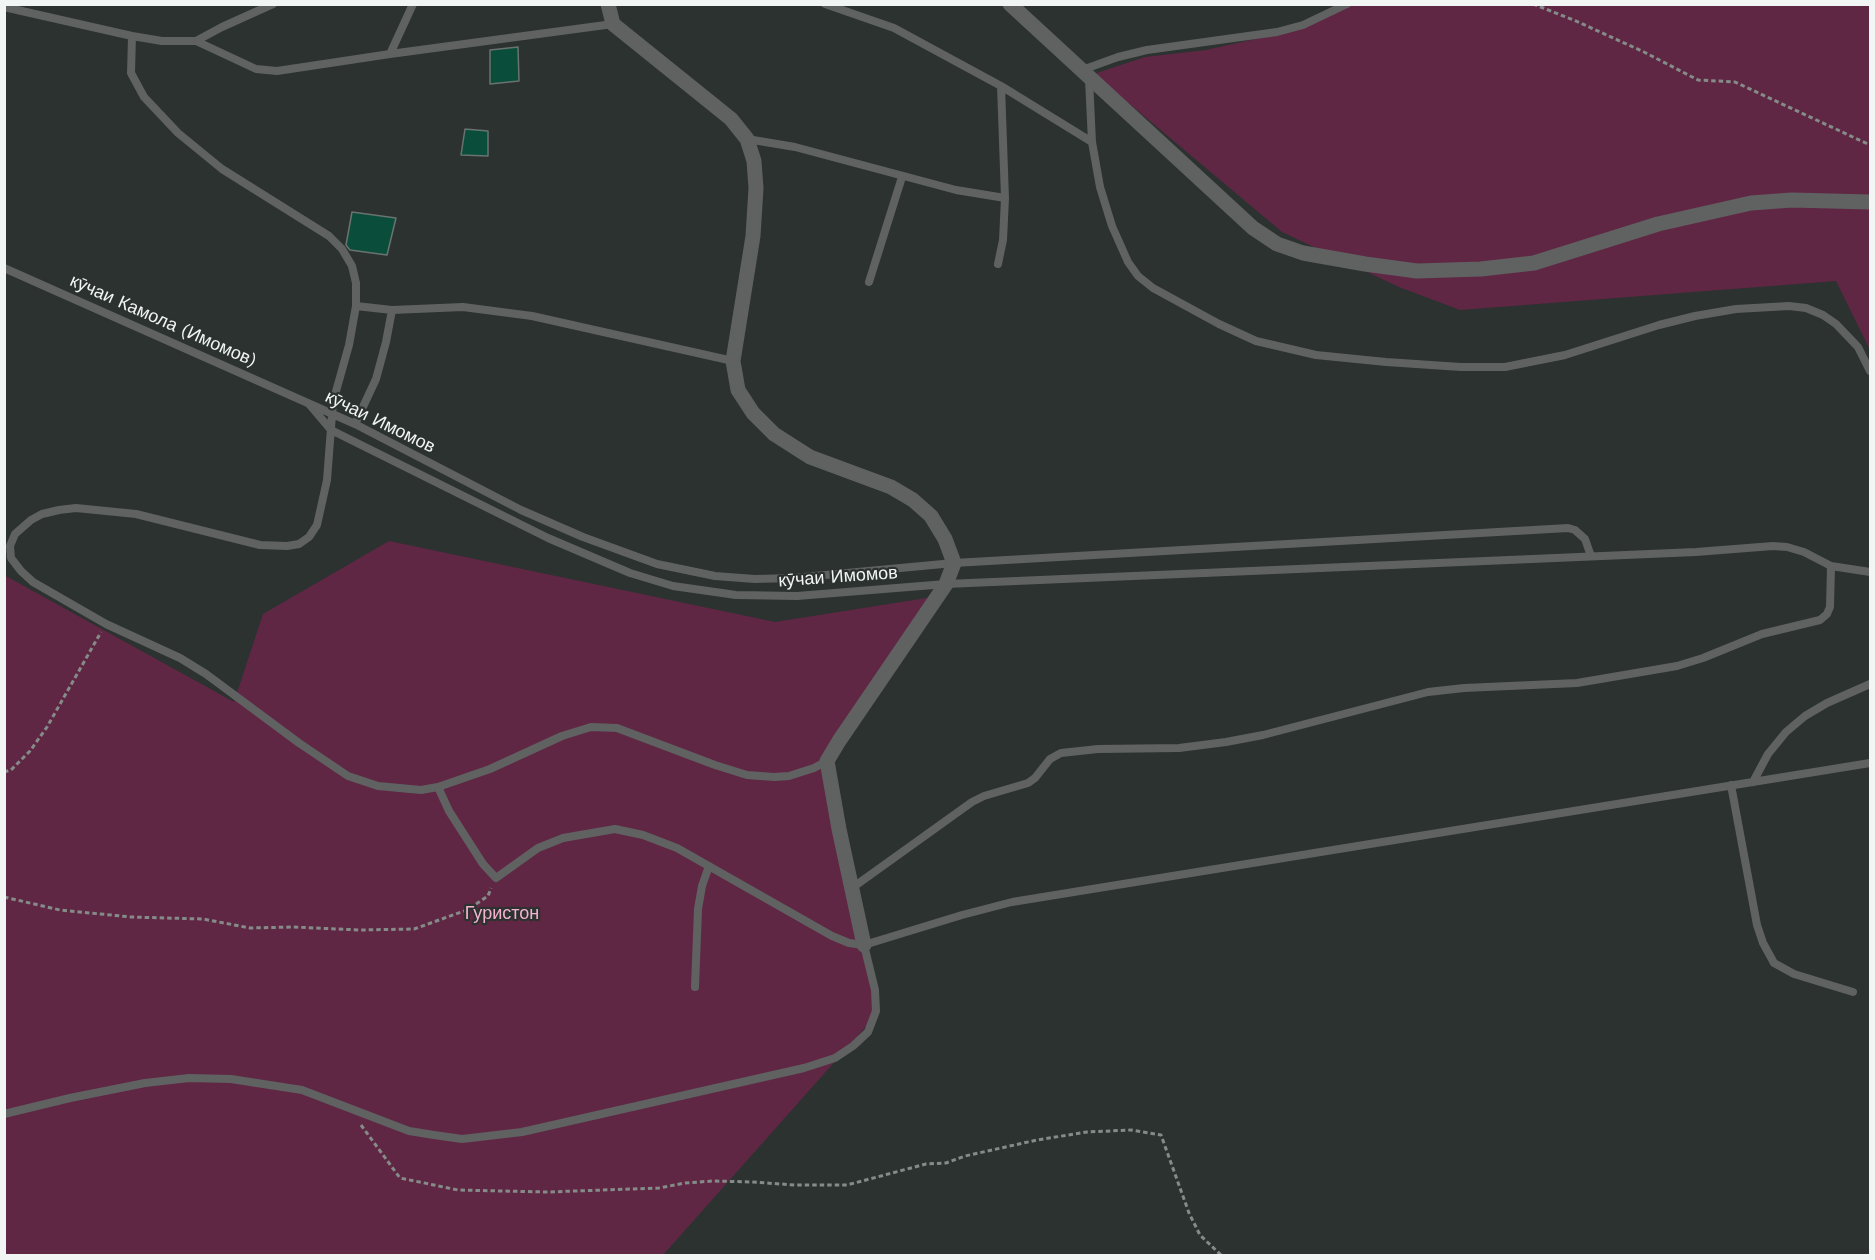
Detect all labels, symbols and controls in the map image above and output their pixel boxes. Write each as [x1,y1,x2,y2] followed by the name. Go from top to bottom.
[67,270,259,372] street label: кӯчаи Камола (Имомов)
[321,386,439,458] street label: кӯчаи Имомов
[778,562,898,592] street label: кӯчаи Имомов
[465,903,539,925] park label: Гуристон

